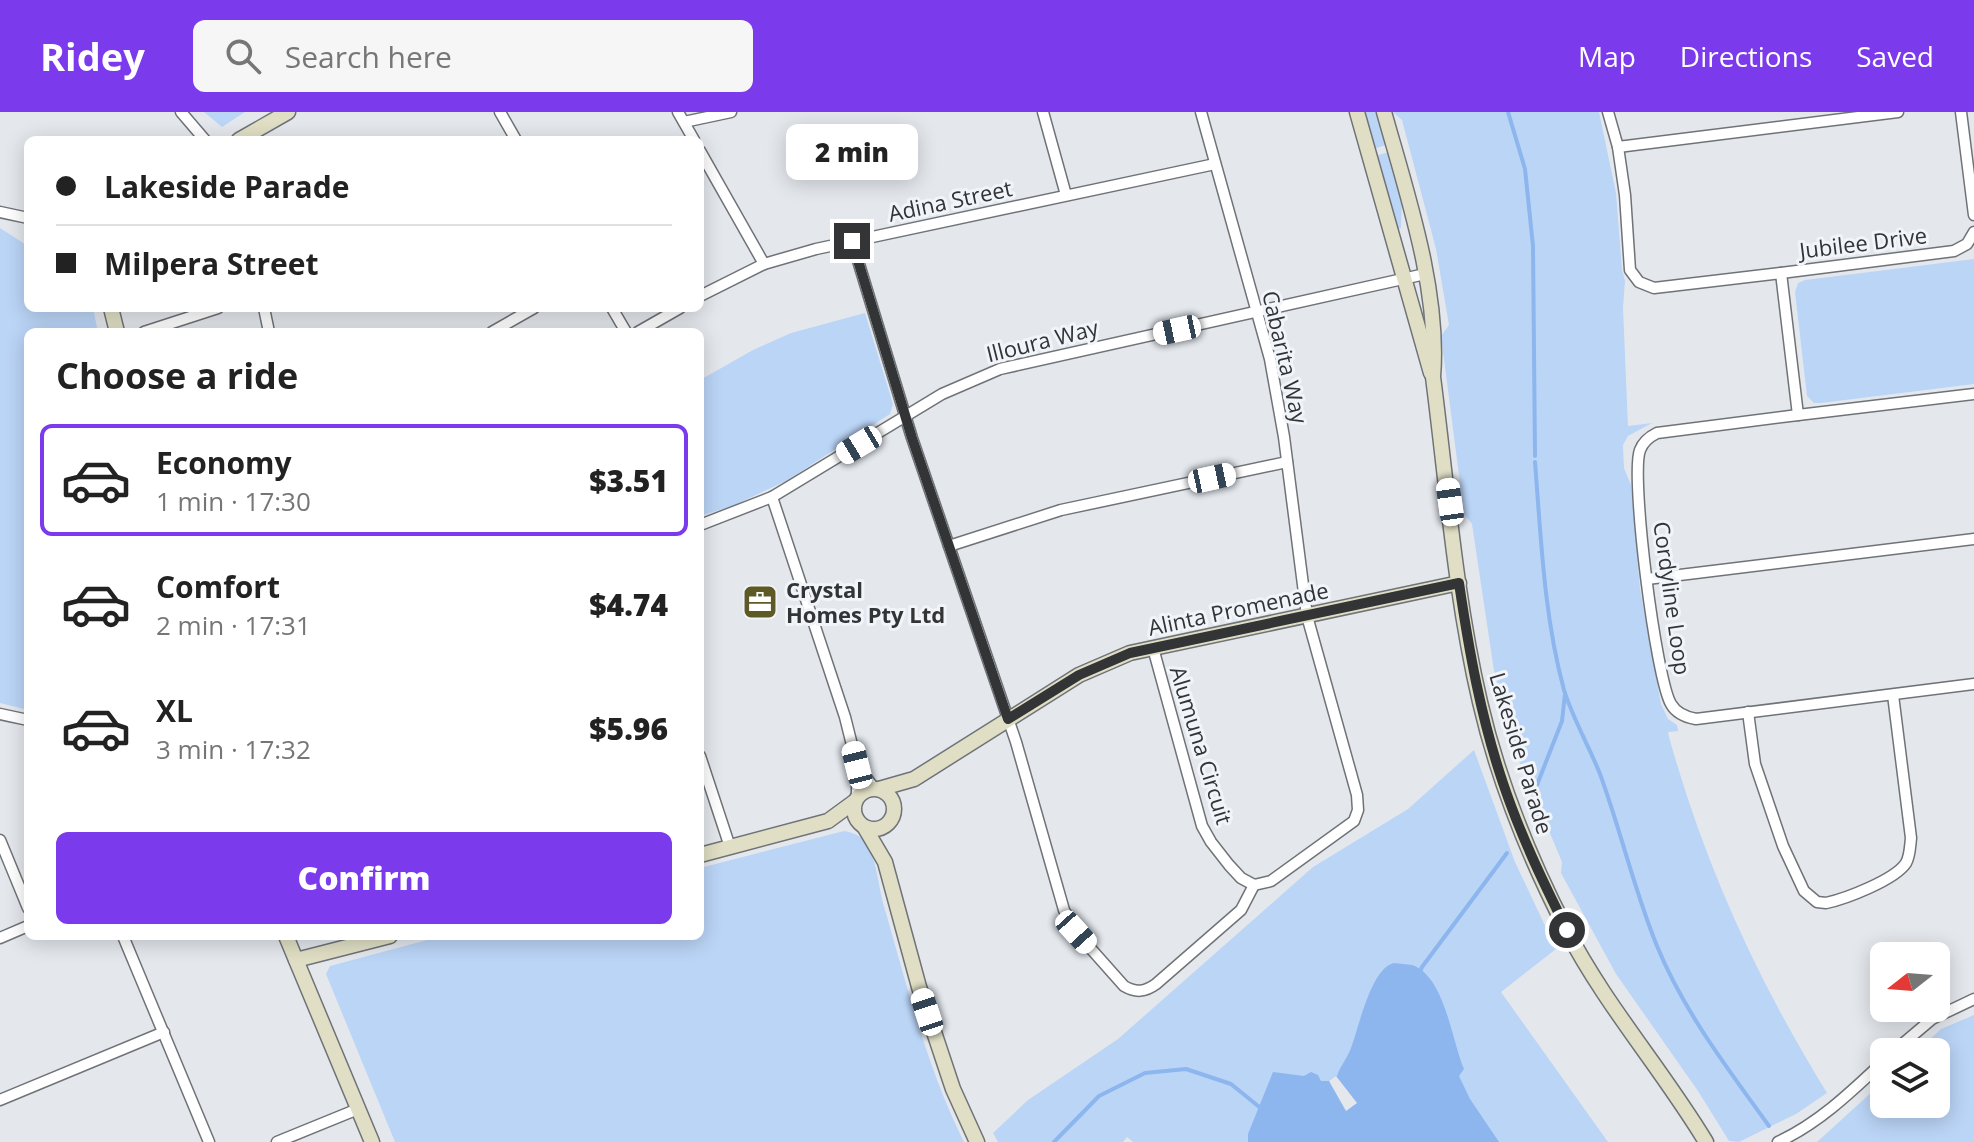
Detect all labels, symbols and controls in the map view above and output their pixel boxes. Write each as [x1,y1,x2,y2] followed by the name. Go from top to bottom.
[193,20,753,92] search box
[40,30,145,82] text: Ridey
[221,34,265,78] icon: search
[285,36,452,77] text: Search here
[1578,37,1636,75] text: Map
[1680,37,1812,75] text: Directions
[1856,37,1934,75] text: Saved
[786,125,918,181] callout: 2 min
[815,134,889,170] text: 2 min
[104,166,349,207] text: Lakeside Parade
[885,172,1015,228] street label: Adina Street
[1796,219,1928,265] street label: Jubilee Drive
[834,223,870,259] route end
[104,243,318,284] text: Milpera Street
[1256,288,1316,427] street label: Cabarita Way
[983,311,1102,368] street label: Illoura Way
[1151,313,1203,347] car
[56,351,298,400] text: Choose a ride
[832,422,886,468] car
[156,442,292,483] text: Economy
[60,444,132,516] icon: car
[589,460,668,501] text: $3.51
[1186,461,1238,495] car
[1435,477,1465,527] car
[156,483,311,519] text: 1 min · 17:30
[1647,519,1699,677] street label: Cordyline Loop
[156,566,280,607] text: Comfort
[60,568,132,640] icon: car
[786,574,945,629] place label: Crystal Homes Pty Ltd
[1145,574,1331,642] street label: Alinta Promenade
[741,583,779,621] office icon: Crystal Homes Pty Ltd
[589,584,668,625] text: $4.74
[156,607,311,643] text: 2 min · 17:31
[1164,662,1240,828] street label: Alumuna Circuit
[1483,668,1561,838] street label: Lakeside Parade
[156,690,193,731] text: XL
[60,692,132,764] icon: car
[589,708,668,749] text: $5.96
[156,731,311,767] text: 3 min · 17:32
[840,739,874,791] car
[56,832,672,924] button: Confirm
[1051,906,1101,958] car
[1549,912,1585,948] route start
[1870,942,1950,1022] north arrow
[1870,942,1950,1118] map controls
[908,985,946,1039] car
[1870,1038,1950,1118] button: layers

